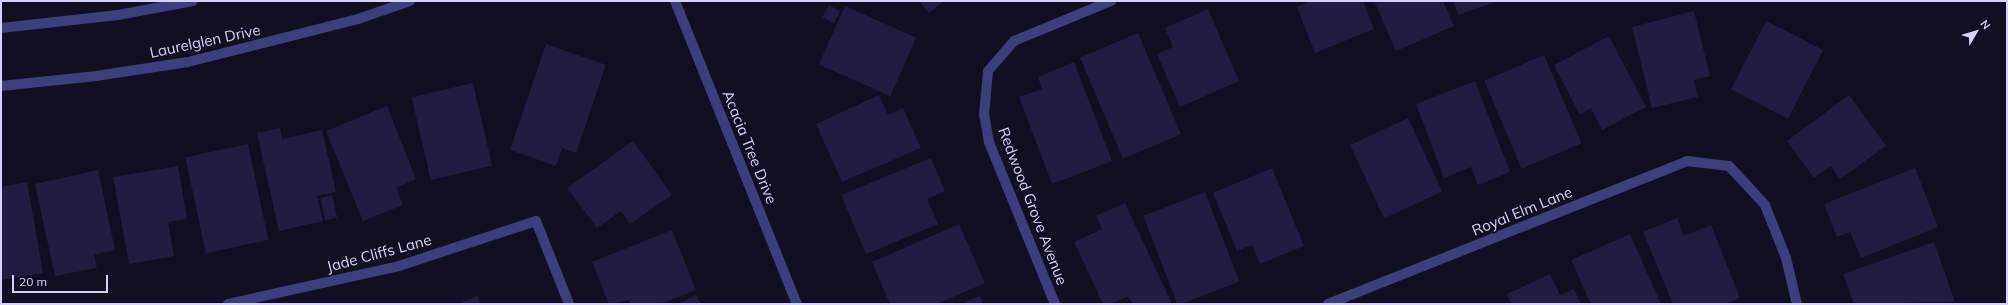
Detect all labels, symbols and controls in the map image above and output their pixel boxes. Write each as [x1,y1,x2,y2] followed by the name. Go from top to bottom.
[1956,12,1996,52] north arrow
[1977,17,1994,32] text: N
[148,20,262,62] street label: Laurelglen Drive
[719,88,781,206] street label: Acacia Tree Drive
[995,125,1071,287] street label: Redwood Grove Avenue
[1469,183,1575,239] street label: Royal Elm Lane
[325,230,433,276] street label: Jade Cliffs Lane
[14,267,110,293] scale bar
[19,274,47,289] text: 20 m

